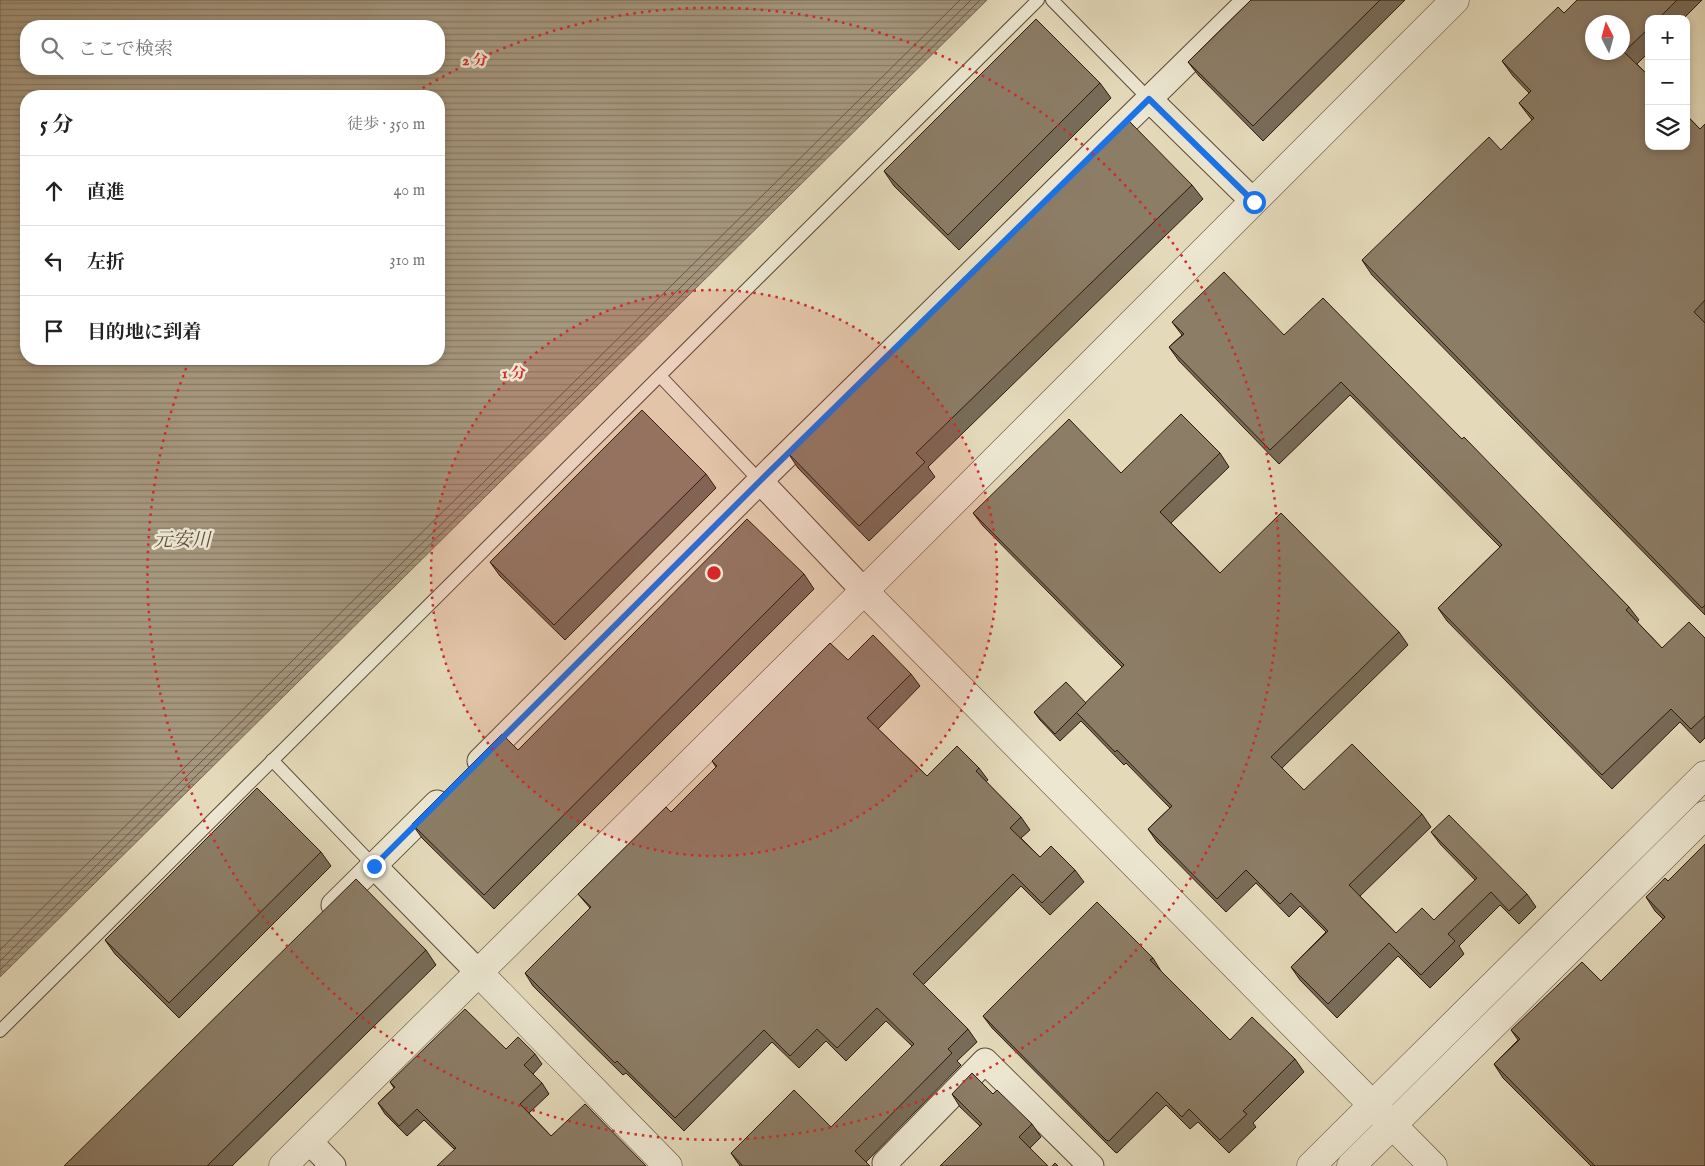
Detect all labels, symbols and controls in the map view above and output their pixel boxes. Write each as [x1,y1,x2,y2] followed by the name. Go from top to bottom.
[1585,15,1630,60] north arrow
[1645,15,1690,150] map controls
[1645,15,1690,60] button: +
[20,20,445,75] search box
[38,34,66,62] icon: search
[78,38,173,62] text: ここで検索
[462,51,488,70] text: 2 分
[1645,60,1690,105] button: −
[1645,105,1690,150] button: layers
[40,112,73,139] text: 5 分
[347,115,425,135] text: 徒歩 · 350 m
[40,177,68,205] icon: ahead
[87,181,125,205] text: 直進
[393,181,425,201] text: 40 m
[1243,191,1266,214] route start
[40,247,68,275] icon: left
[87,251,125,275] text: 左折
[389,251,425,271] text: 310 m
[40,317,68,345] icon: arrive
[87,321,201,345] text: 目的地に到着
[502,364,526,383] text: 1 分
[153,529,212,553] water label: 元安川
[705,564,723,582] centre of rings
[363,855,386,878] route end

